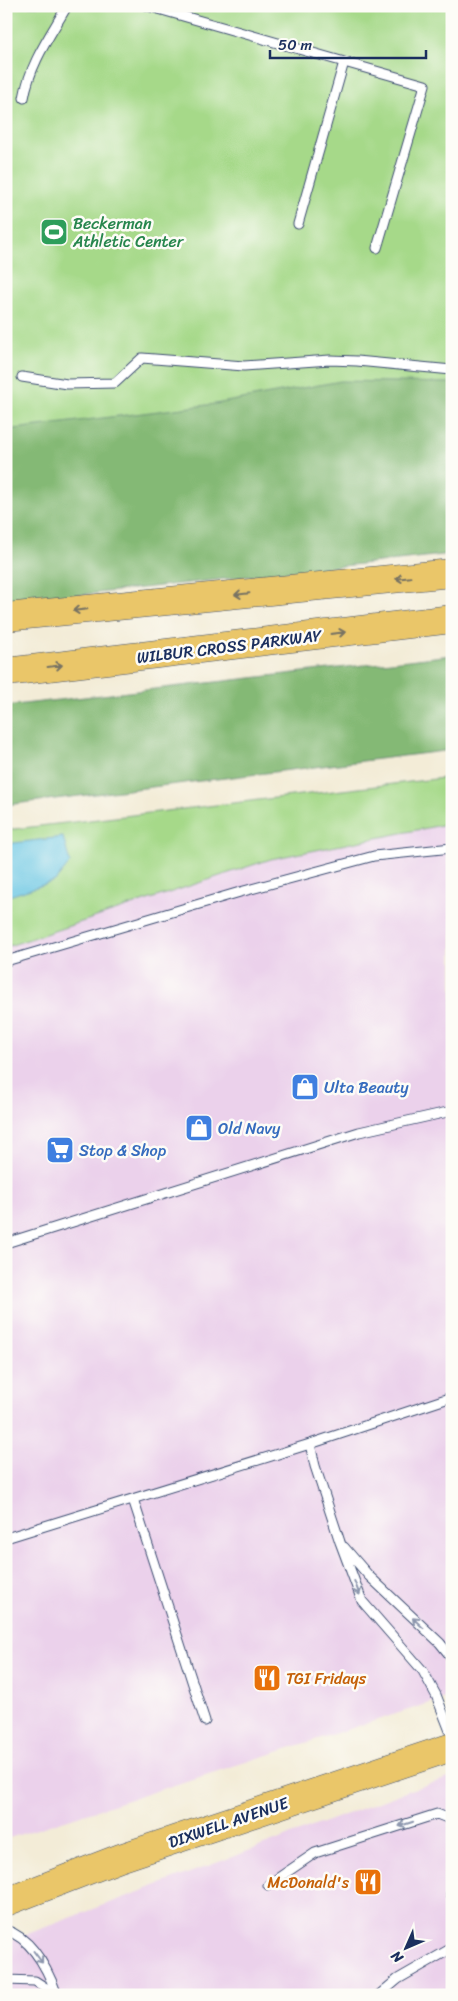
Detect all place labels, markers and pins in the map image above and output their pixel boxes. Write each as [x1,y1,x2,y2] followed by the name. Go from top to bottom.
[72,209,185,256] place label: Beckerman Athletic Center
[39,217,69,247] sports icon: Beckerman Athletic Center
[290,1072,320,1102] shop icon: Ulta Beauty
[324,1073,409,1102] place label: Ulta Beauty
[184,1113,214,1143] shop icon: Old Navy
[218,1114,281,1143] place label: Old Navy
[45,1135,75,1165] supermarket icon: Stop & Shop
[79,1136,167,1165] place label: Stop & Shop
[252,1663,282,1693] restaurant icon: TGI Fridays
[286,1664,367,1693] place label: TGI Fridays
[353,1867,383,1897] restaurant icon: McDonald's
[267,1868,350,1897] place label: McDonald's

